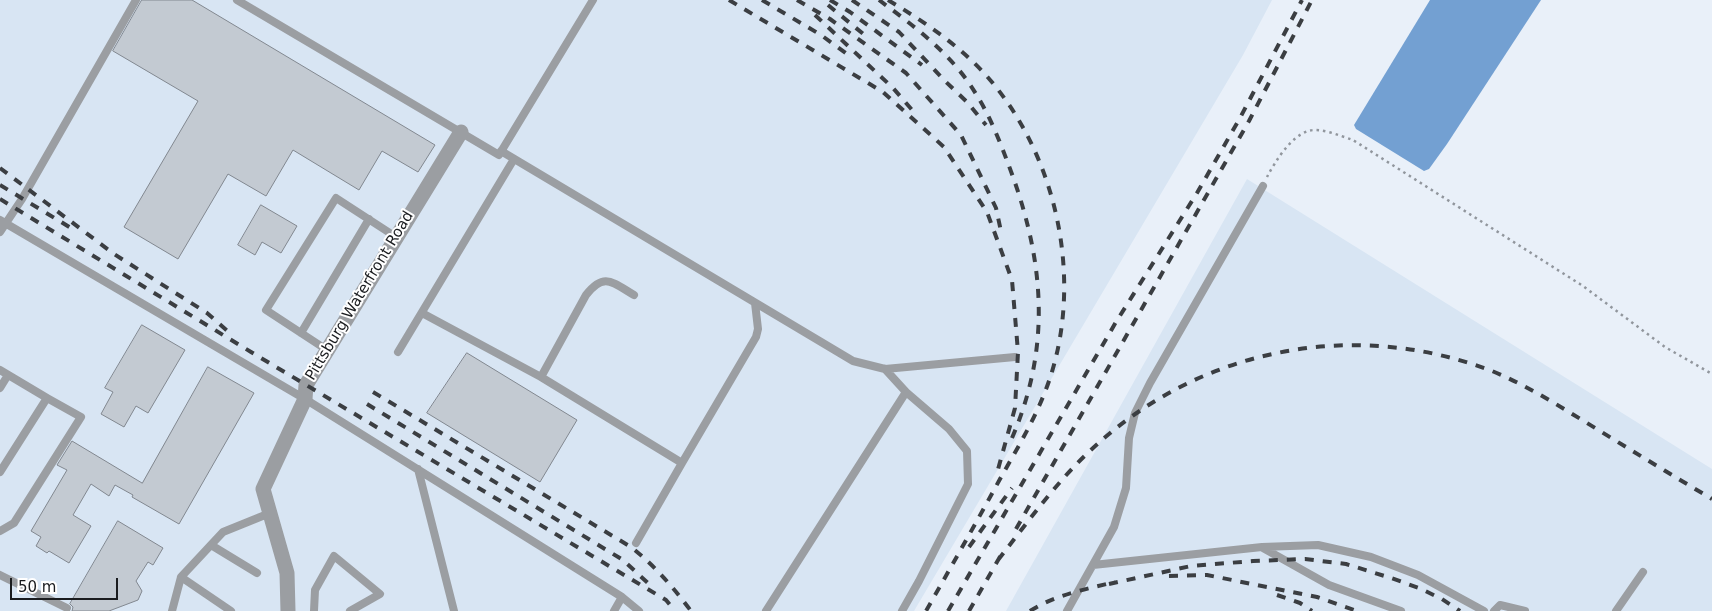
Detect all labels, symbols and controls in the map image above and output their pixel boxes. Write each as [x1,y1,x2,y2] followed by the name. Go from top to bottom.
[302,208,418,384] street label: Pittsburg Waterfront Road
[12,568,120,600] scale bar
[18,578,56,596] text: 50 m

